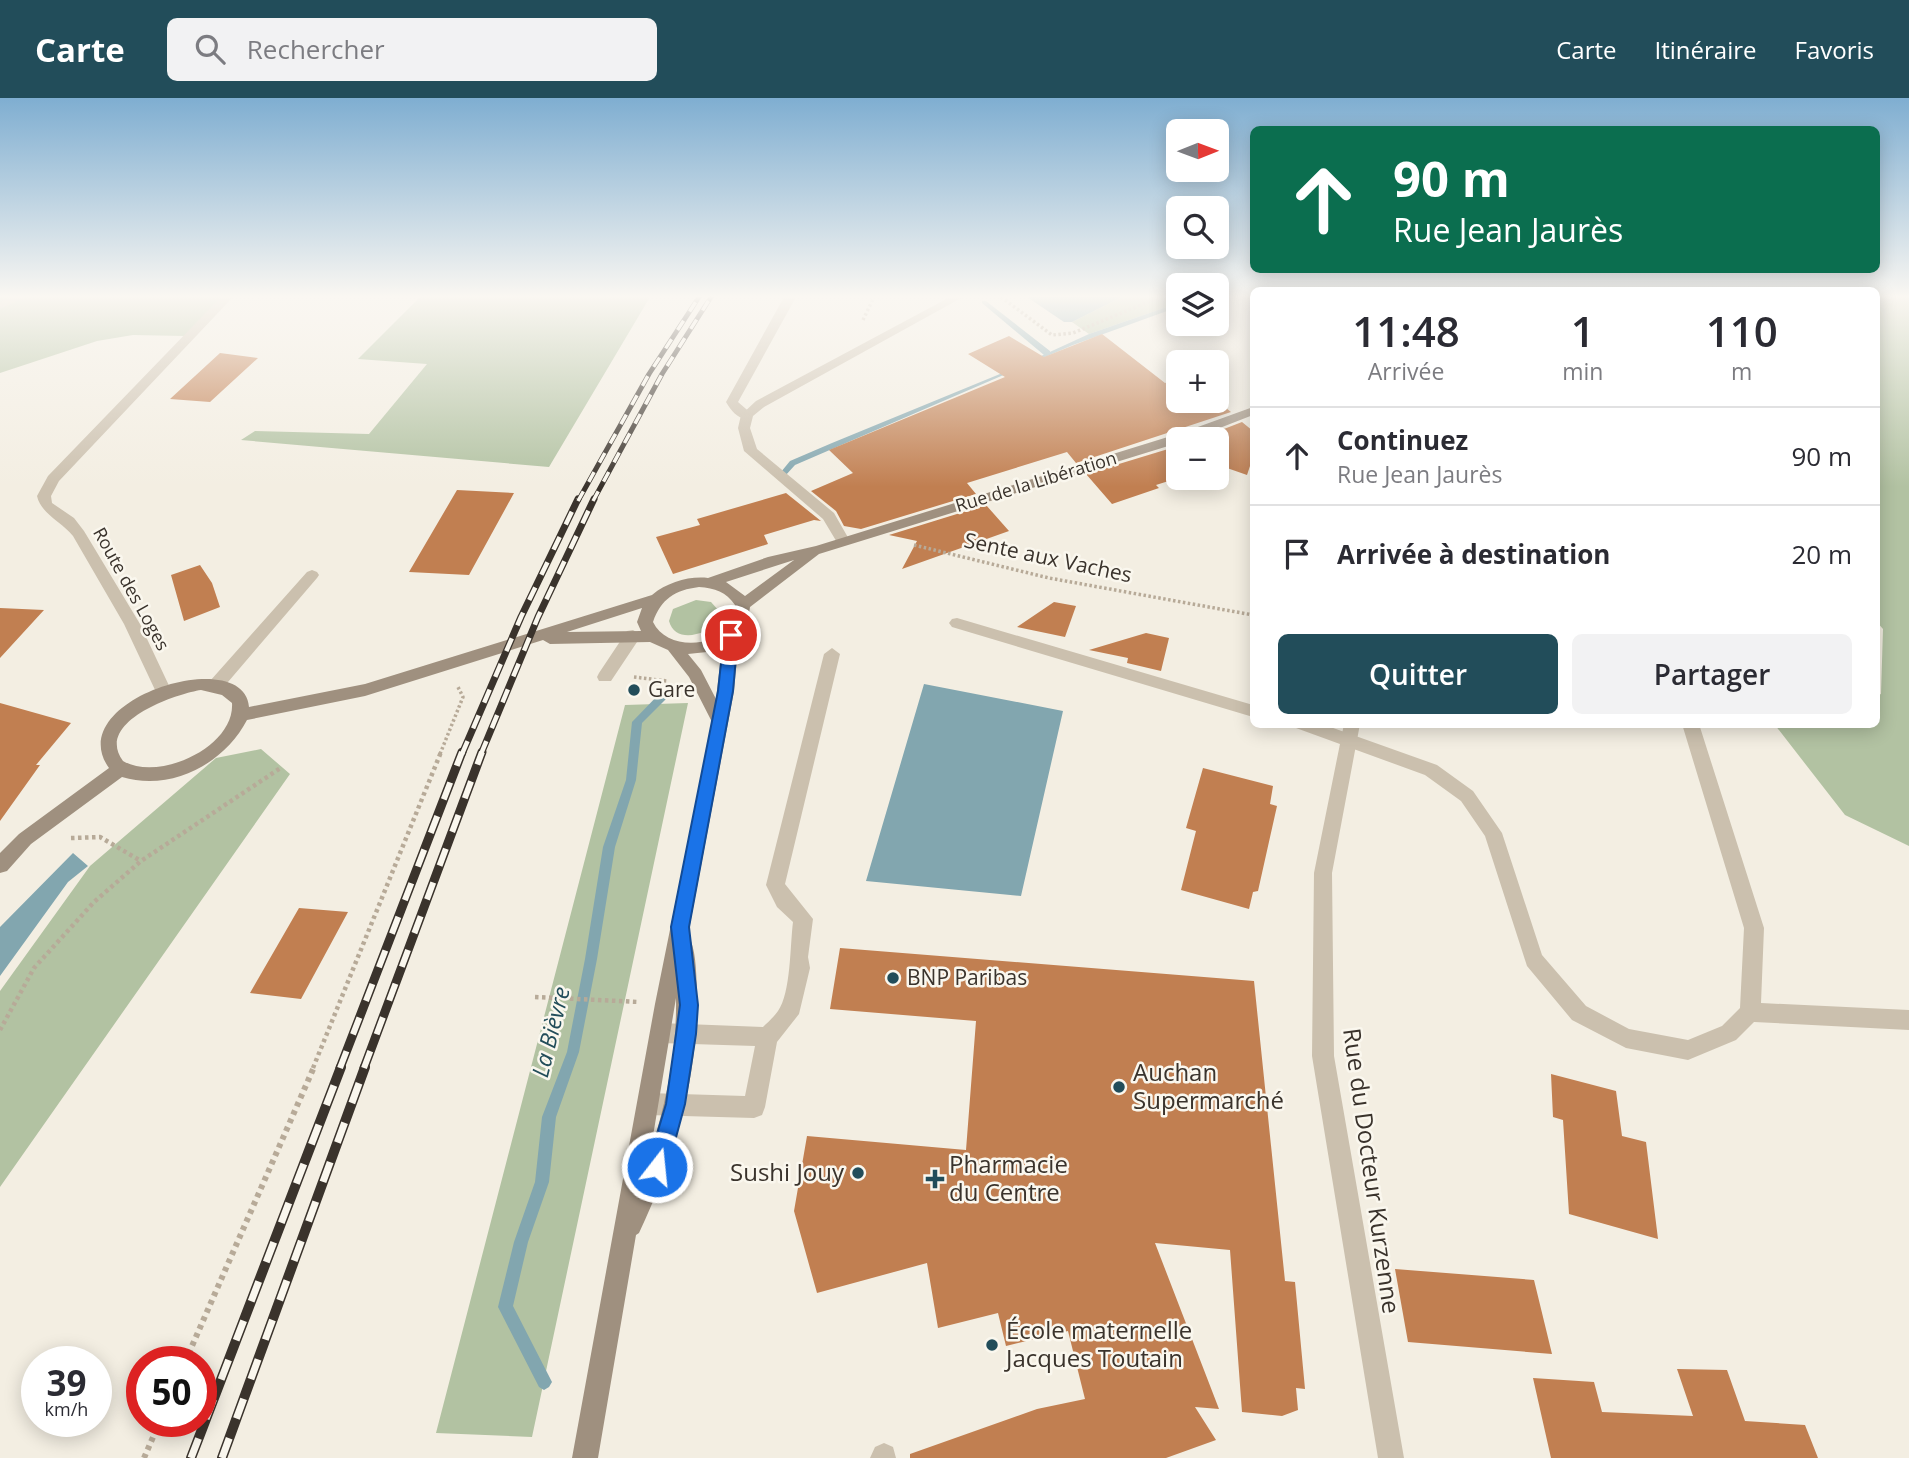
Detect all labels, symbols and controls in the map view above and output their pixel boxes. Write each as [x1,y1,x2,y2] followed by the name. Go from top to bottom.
[167,18,657,81] search box
[35,27,125,72] text: Carte
[191,30,229,68] icon: search
[247,31,385,67] text: Rechercher
[1556,33,1617,66] text: Carte
[1655,33,1757,66] text: Itinéraire
[1795,33,1874,66] text: Favoris
[1166,119,1228,182] north arrow
[1166,119,1229,490] map controls
[1393,145,1510,211] text: 90 m
[1278,154,1369,245] icon: ahead
[1166,196,1229,259] button: search
[1393,208,1623,251] text: Rue Jean Jaurès
[1166,273,1229,336] button: layers
[1352,302,1460,359] text: 11:48
[1571,302,1595,359] text: 1
[1706,302,1778,359] text: 110
[1166,350,1229,413] button: +
[1368,355,1444,387] text: Arrivée
[1562,355,1603,387] text: min
[1731,355,1752,387] text: m
[1337,422,1468,458] text: Continuez
[1166,427,1229,490] button: −
[1278,437,1316,475] icon: ahead
[1791,438,1852,474] text: 90 m
[952,445,1119,517] street label: Rue de la Libération
[1337,458,1502,490] text: Rue Jean Jaurès
[88,523,176,654] street label: Route des Loges
[962,526,1135,588] street label: Sente aux Vaches
[1278,535,1316,573] icon: arrive
[1337,536,1610,572] text: Arrivée à destination
[1791,536,1852,572] text: 20 m
[701,605,761,665] pin
[712,616,750,654] icon: arrive
[1278,634,1558,714] button: Quitter
[1572,634,1852,714] button: Partager
[648,675,695,703] place label: Gare
[626,682,642,698] marker: Gare
[907,963,1027,991] place label: BNP Paribas
[885,970,901,986] marker: BNP Paribas
[523,983,577,1080] water label: La Bièvre
[1336,1026,1409,1316] street label: Rue du Docteur Kurzenne
[1133,1055,1284,1116] place label: Auchan Supermarché
[1111,1079,1127,1095] marker: Auchan Supermarché
[620,1130,694,1204] position arrow
[949,1147,1068,1208] place label: Pharmacie du Centre
[730,1155,845,1188] place label: Sushi Jouy
[850,1165,866,1181] marker: Sushi Jouy
[927,1171,943,1187] marker: Pharmacie du Centre
[1004,1313,1192,1374] place label: École maternelle Jacques Toutain
[984,1337,1000,1353] marker: École maternelle Jacques Toutain
[126,1346,217,1437] speed limit sign: 50
[46,1359,87,1406] text: 39
[45,1397,88,1421] text: km/h

